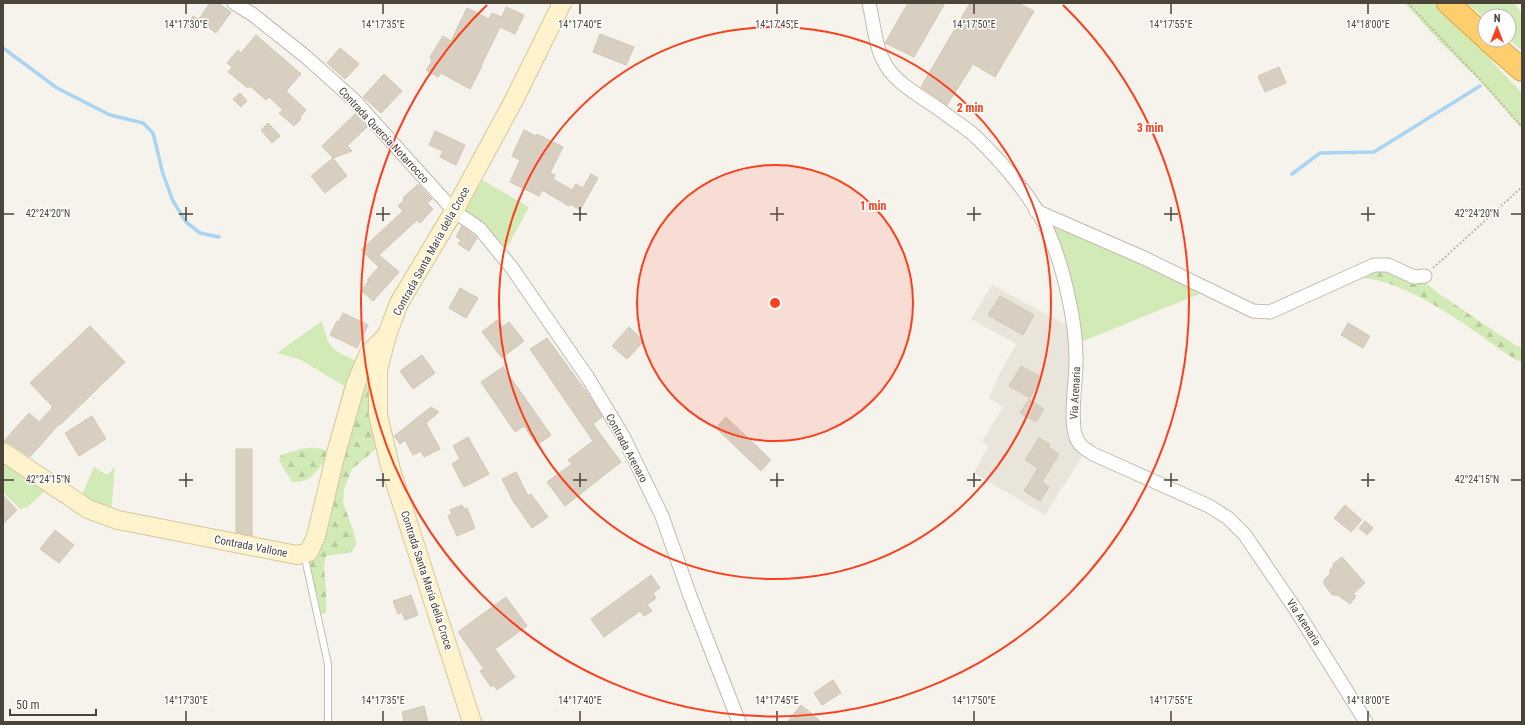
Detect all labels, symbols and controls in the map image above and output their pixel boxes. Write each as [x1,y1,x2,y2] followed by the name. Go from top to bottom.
[1477,8,1517,48] north arrow
[1494,12,1501,25] text: N
[164,19,208,30] text: 14°17'30"E
[361,19,405,30] text: 14°17'35"E
[558,19,602,30] text: 14°17'40"E
[755,19,799,30] text: 14°17'45"E
[952,19,996,30] text: 14°17'50"E
[1149,19,1193,30] text: 14°17'55"E
[1346,19,1390,30] text: 14°18'00"E
[336,85,432,186] street label: Contrada Quercia Notarrocco
[957,101,983,115] text: 2 min
[1137,121,1163,135] text: 3 min
[391,185,472,318] street label: Contrada Santa Maria della Croce
[860,199,886,213] text: 1 min
[26,208,70,219] text: 42°24'20"N
[1455,208,1499,219] text: 42°24'20"N
[768,296,782,310] centre of rings
[1068,366,1083,420] street label: Via Arenaria
[603,412,650,485] street label: Contrada Arenaro
[26,474,70,485] text: 42°24'15"N
[1455,474,1499,485] text: 42°24'15"N
[398,509,455,651] street label: Contrada Santa Maria della Croce
[213,533,289,560] street label: Contrada Vallone
[1284,597,1323,648] street label: Via Arenaria
[10,691,96,717] scale bar
[164,695,208,706] text: 14°17'30"E
[361,695,405,706] text: 14°17'35"E
[558,695,602,706] text: 14°17'40"E
[755,695,799,706] text: 14°17'45"E
[952,695,996,706] text: 14°17'50"E
[1149,695,1193,706] text: 14°17'55"E
[1346,695,1390,706] text: 14°18'00"E
[16,698,40,712] text: 50 m

